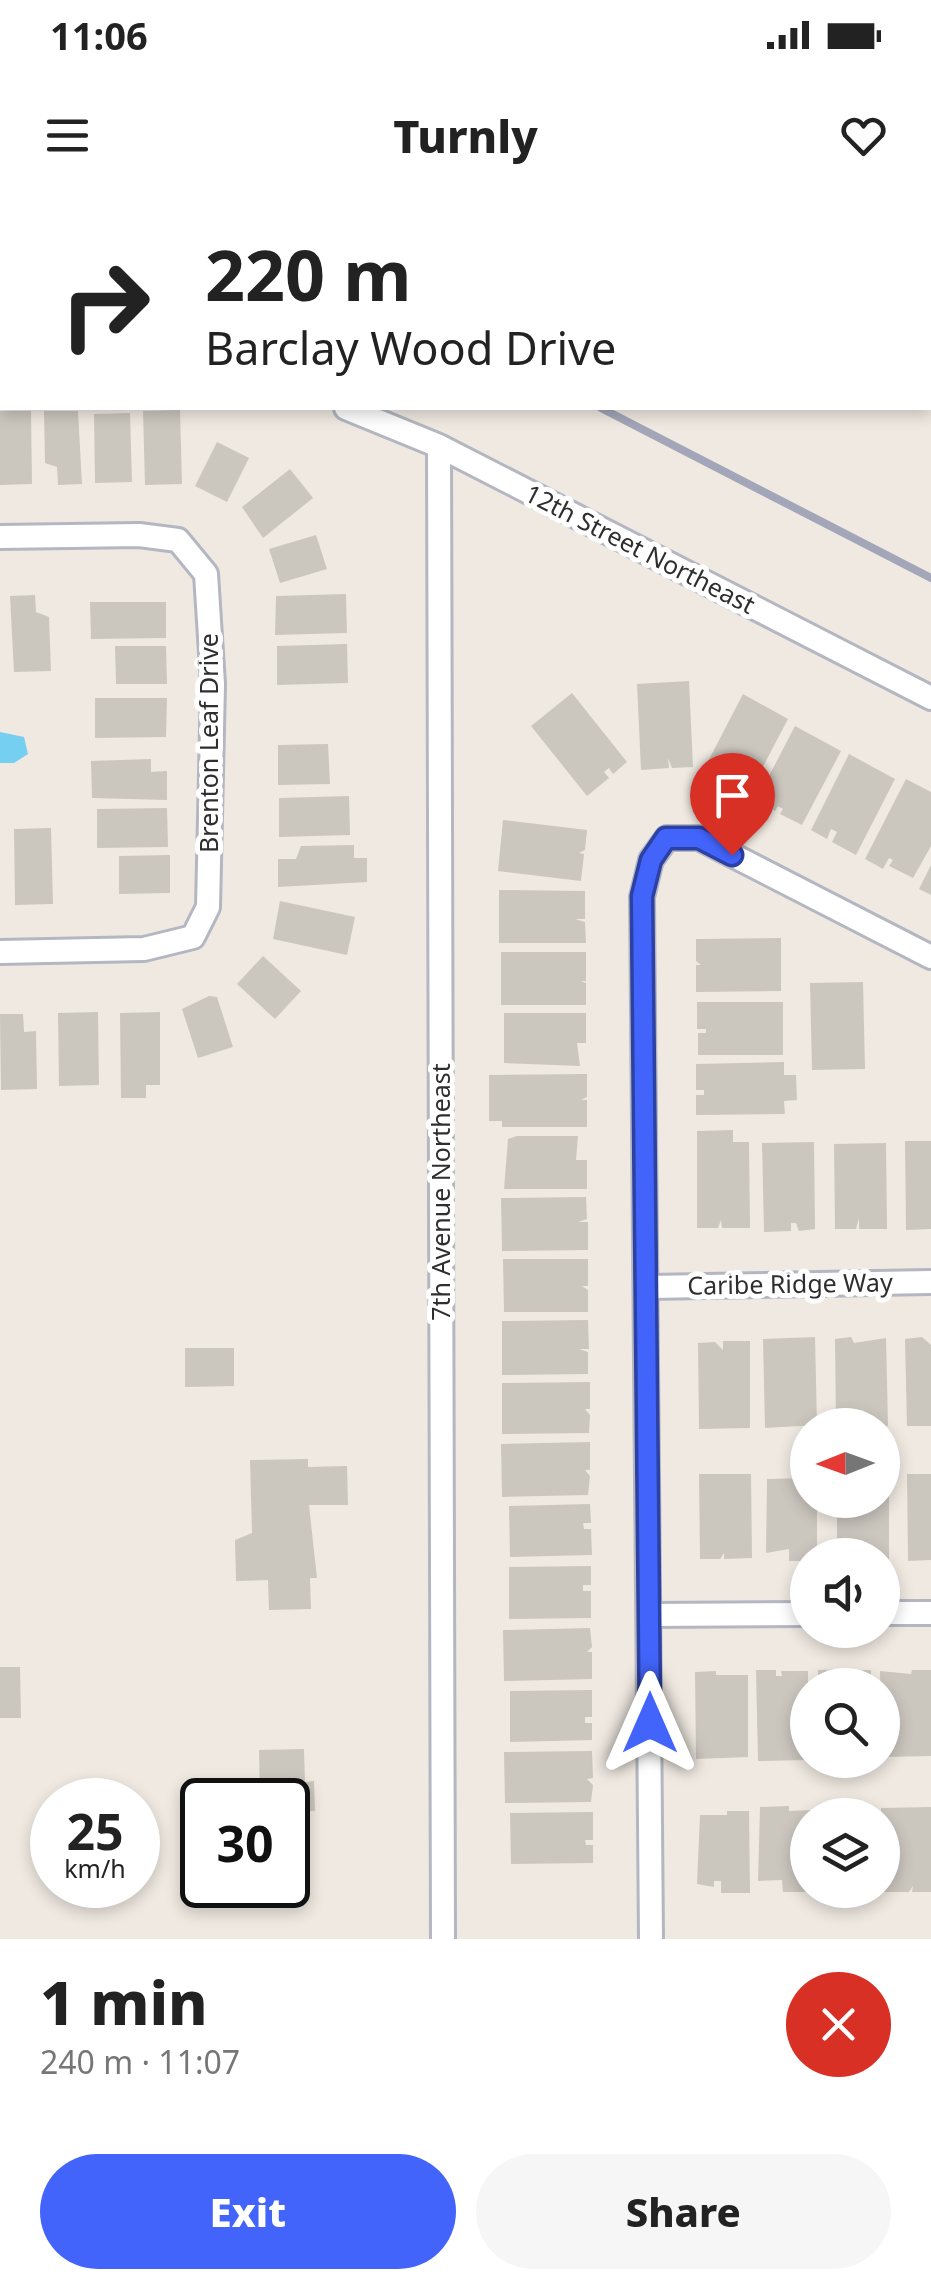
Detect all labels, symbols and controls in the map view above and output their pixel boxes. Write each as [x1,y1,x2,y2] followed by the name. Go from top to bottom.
[50,9,148,61] text: 11:06
[393,105,538,166] text: Turnly
[40,108,95,163] icon: menu
[836,108,891,163] icon: heart
[205,226,412,322] text: 220 m
[40,240,170,370] icon: right
[205,317,616,378] text: Barclay Wood Drive
[520,475,761,621] street label: 12th Street Northeast
[191,633,225,853] street label: Brenton Leaf Drive
[690,753,775,856] pin
[705,768,760,823] icon: arrive
[423,1063,457,1321] street label: 7th Avenue Northeast
[687,1264,893,1302] street label: Caribe Ridge Way
[790,1408,900,1518] north arrow
[790,1408,900,1908] map controls
[790,1538,900,1648] button: sound
[790,1668,900,1778] button: search
[598,1671,702,1775] position arrow
[180,1778,310,1908] speed limit sign: 30
[66,1797,124,1865] text: 25
[790,1798,900,1908] button: layers
[64,1851,126,1885] text: km/h
[40,1961,208,2043] text: 1 min
[786,1972,891,2077] button: close
[40,2040,240,2083] text: 240 m · 11:07
[40,2154,456,2269] button: Exit
[476,2154,891,2269] button: Share

